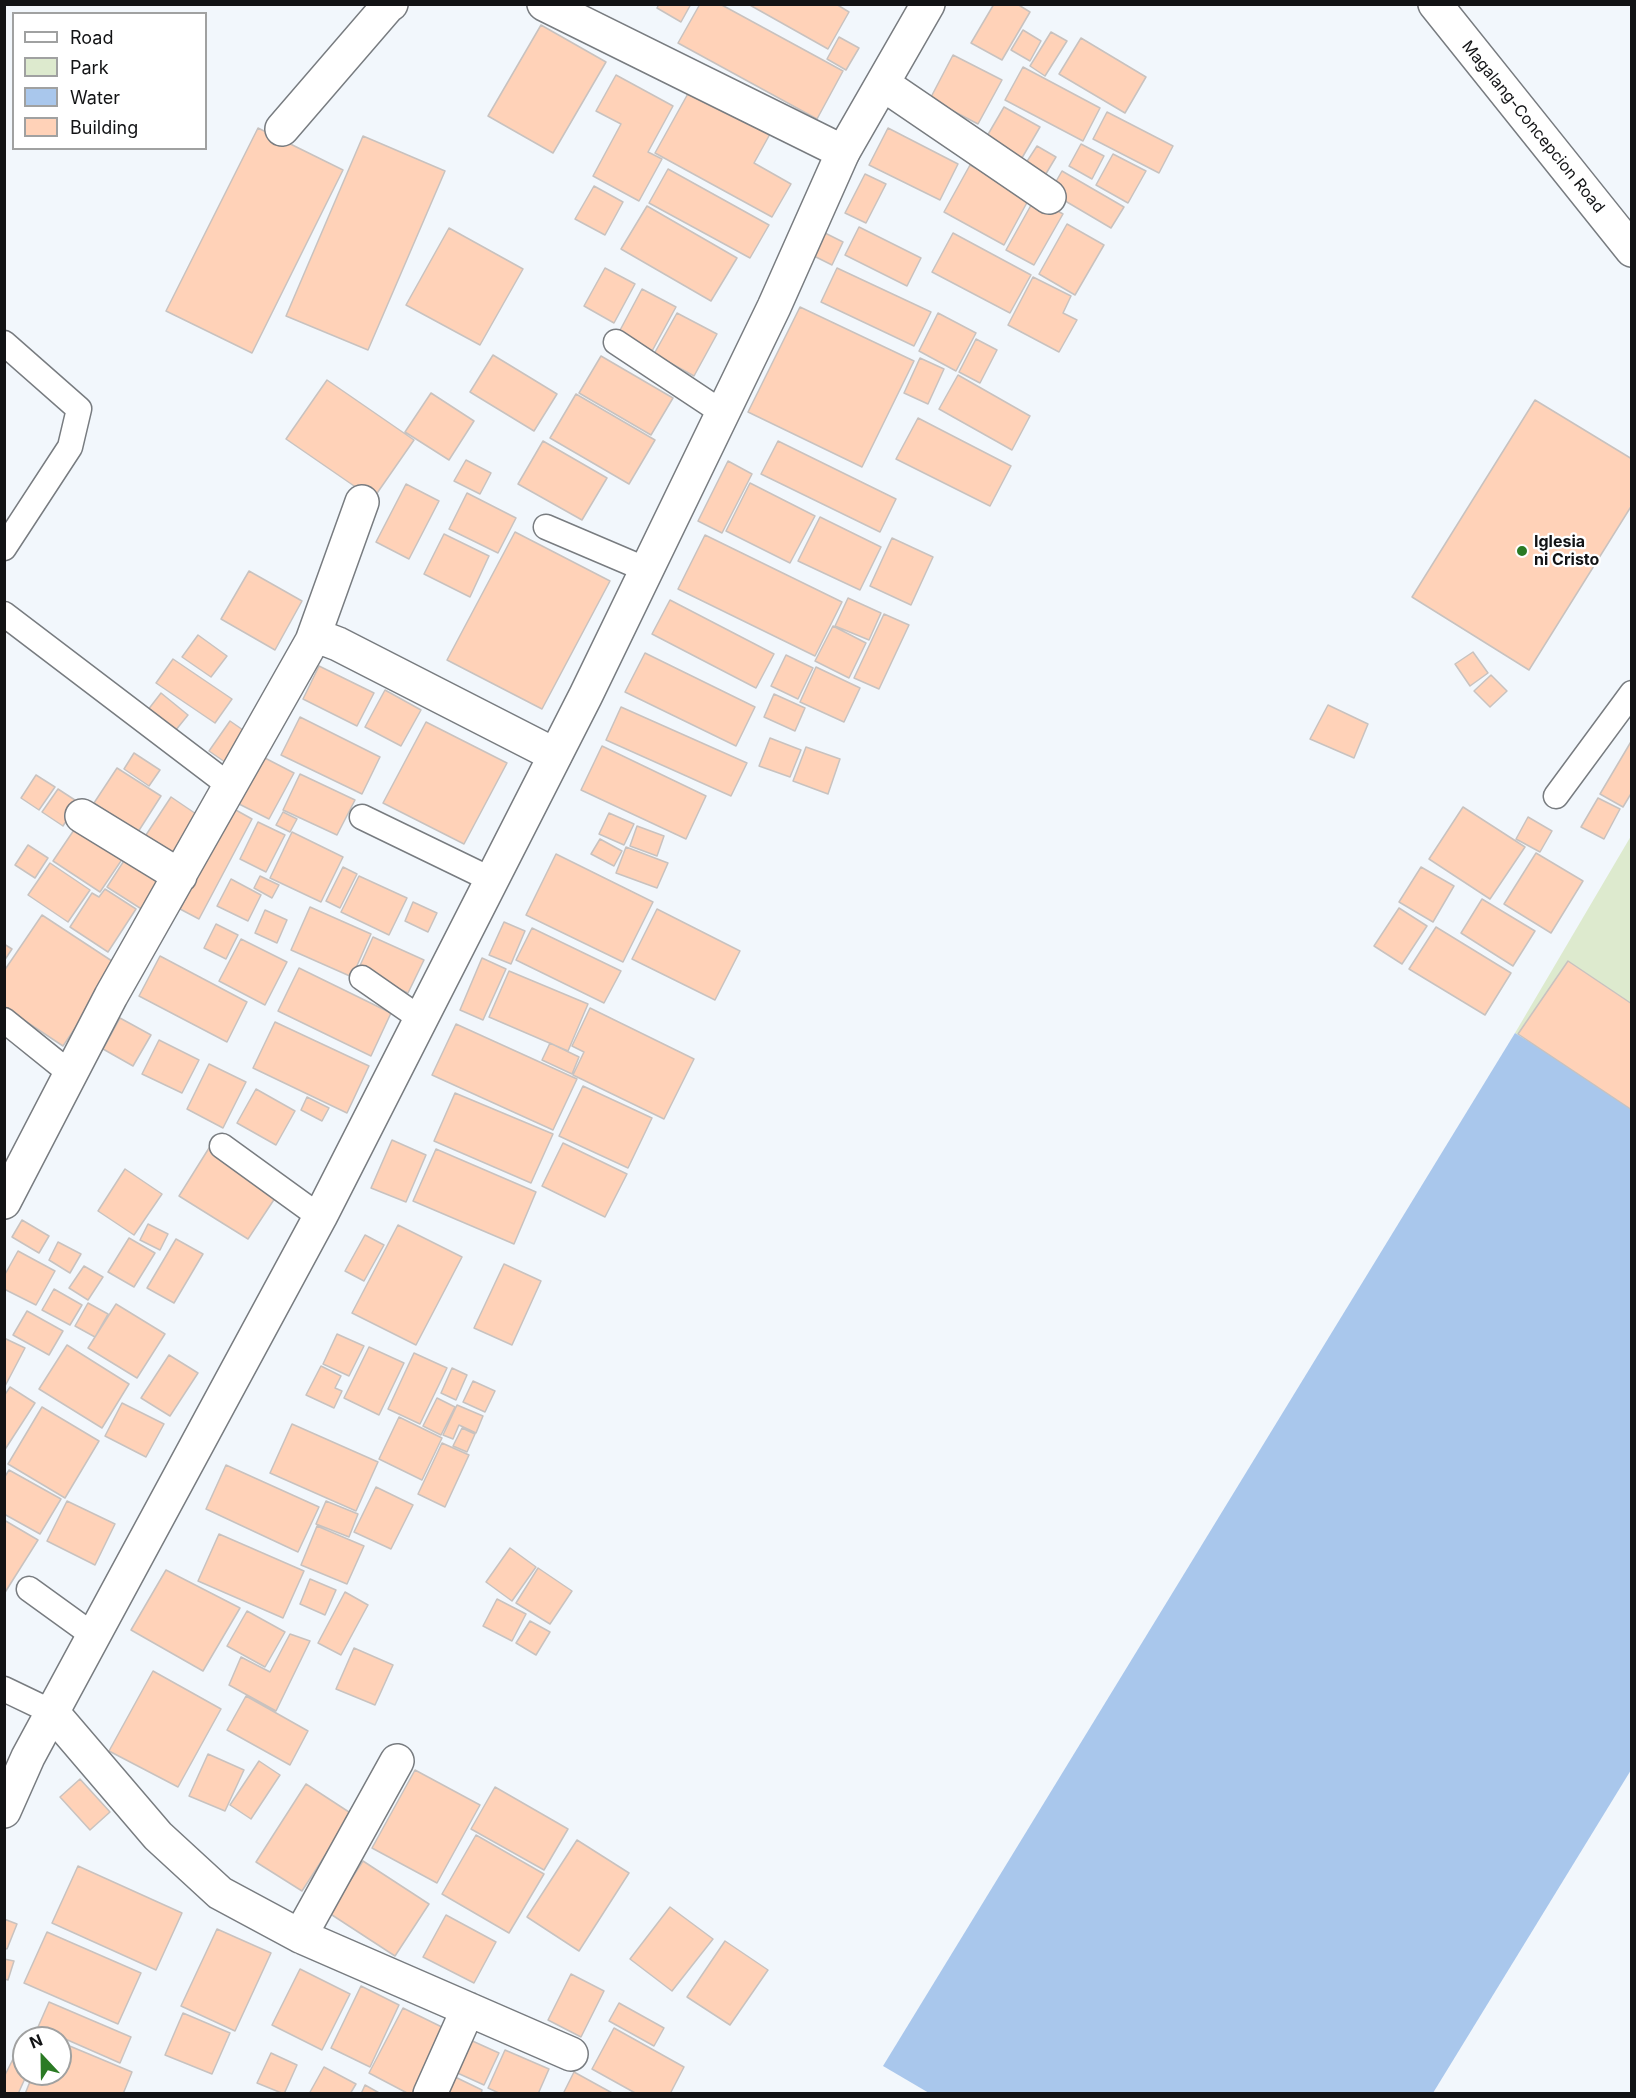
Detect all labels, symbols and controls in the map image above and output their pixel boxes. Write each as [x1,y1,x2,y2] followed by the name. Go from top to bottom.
[12,12,207,150] legend
[70,27,113,48] text: Road
[1458,37,1608,217] street label: Magalang-Concepcion Road
[70,57,109,78] text: Park
[70,87,120,108] text: Water
[70,117,138,138] text: Building
[1534,532,1599,570] place label: Iglesia ni Cristo
[1515,544,1529,558] marker: Iglesia ni Cristo
[12,2026,72,2086] north arrow
[27,2030,45,2053] text: N

